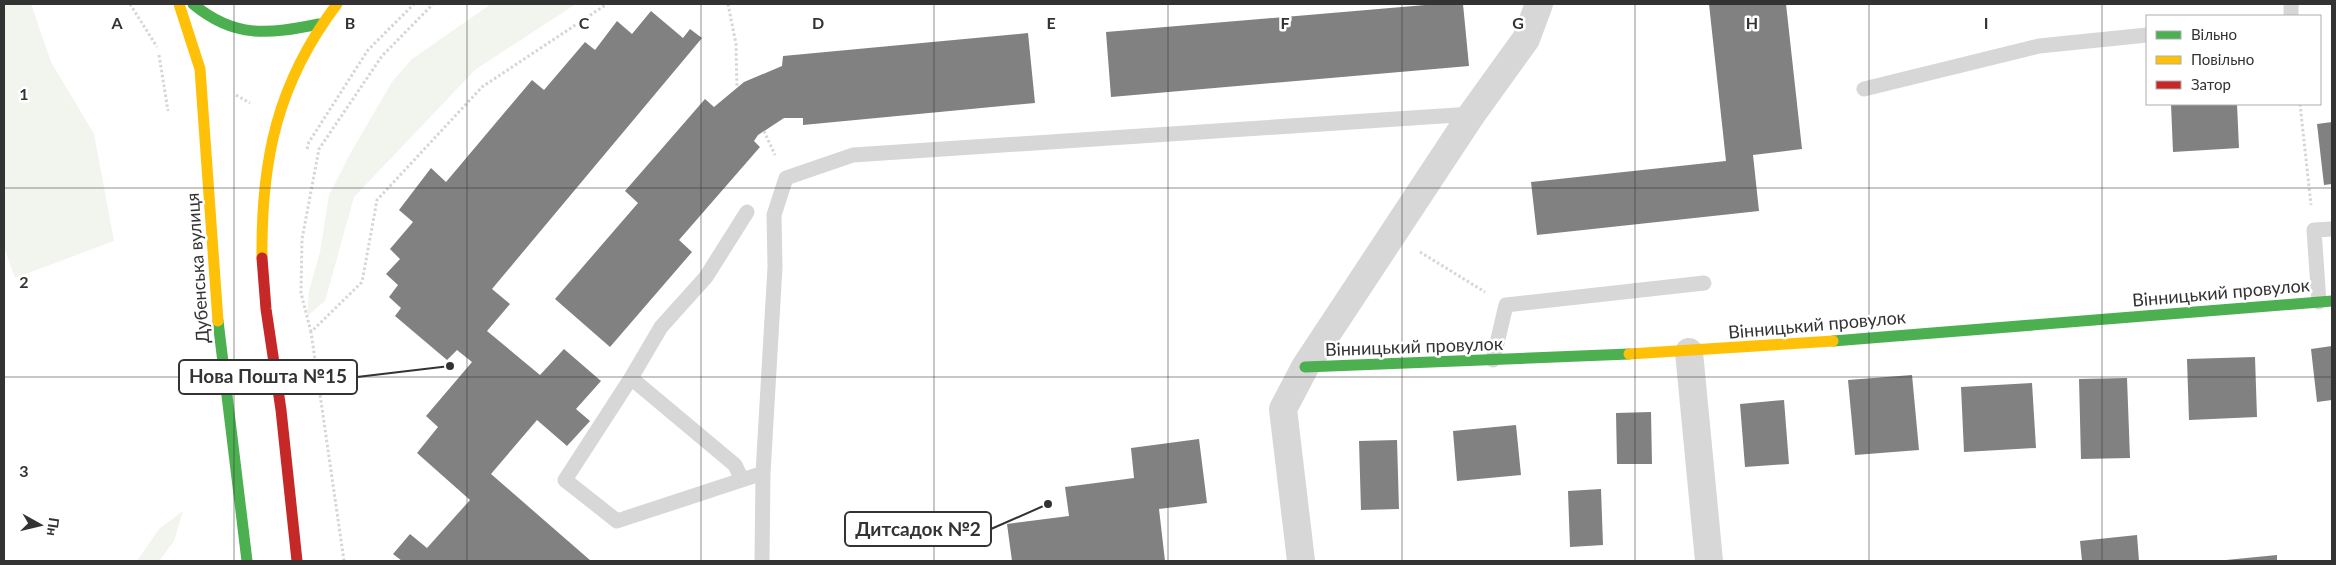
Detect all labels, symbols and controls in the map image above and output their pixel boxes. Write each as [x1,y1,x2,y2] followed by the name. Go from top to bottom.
[110,13,123,32] text: A
[345,13,355,32] text: B
[579,13,590,32] text: C
[812,13,824,32] text: D
[1046,13,1056,32] text: E
[1280,13,1290,32] text: F
[1512,13,1524,32] text: G
[1746,13,1758,32] text: H
[1984,13,1988,32] text: I
[2146,15,2321,105] legend
[2191,25,2237,43] text: Вільно
[2191,50,2254,68] text: Повільно
[2191,75,2231,93] text: Затор
[19,84,29,103] text: 1
[181,192,213,344] street label: Дубенська вулиця
[19,272,29,291] text: 2
[2131,273,2311,311] street label: Вінницький провулок
[1727,305,1907,343] street label: Вінницький провулок
[1325,332,1504,360] street label: Вінницький провулок
[179,360,357,394] callout: Нова Пошта №15
[189,364,347,387] text: Нова Пошта №15
[19,461,29,480] text: 3
[15,500,65,550] north arrow
[845,512,991,546] callout: Дитсадок №2
[44,517,63,537] text: Пн
[855,517,981,540] text: Дитсадок №2

